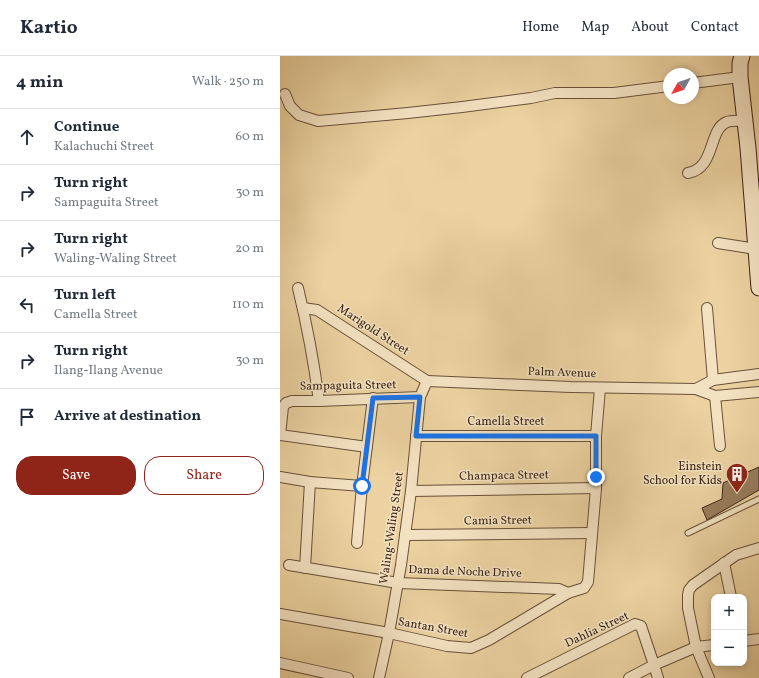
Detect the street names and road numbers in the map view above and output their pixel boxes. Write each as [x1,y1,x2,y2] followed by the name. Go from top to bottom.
[334,301,412,359] street label: Marigold Street
[527,364,597,382] street label: Palm Avenue
[300,377,396,395] street label: Sampaguita Street
[467,414,545,430] street label: Camella Street
[459,467,549,485] street label: Champaca Street
[376,471,408,585] street label: Waling-Waling Street
[464,512,532,530] street label: Camia Street
[408,562,522,582] street label: Dama de Noche Drive
[562,608,632,652] street label: Dahlia Street
[397,614,469,642] street label: Santan Street

